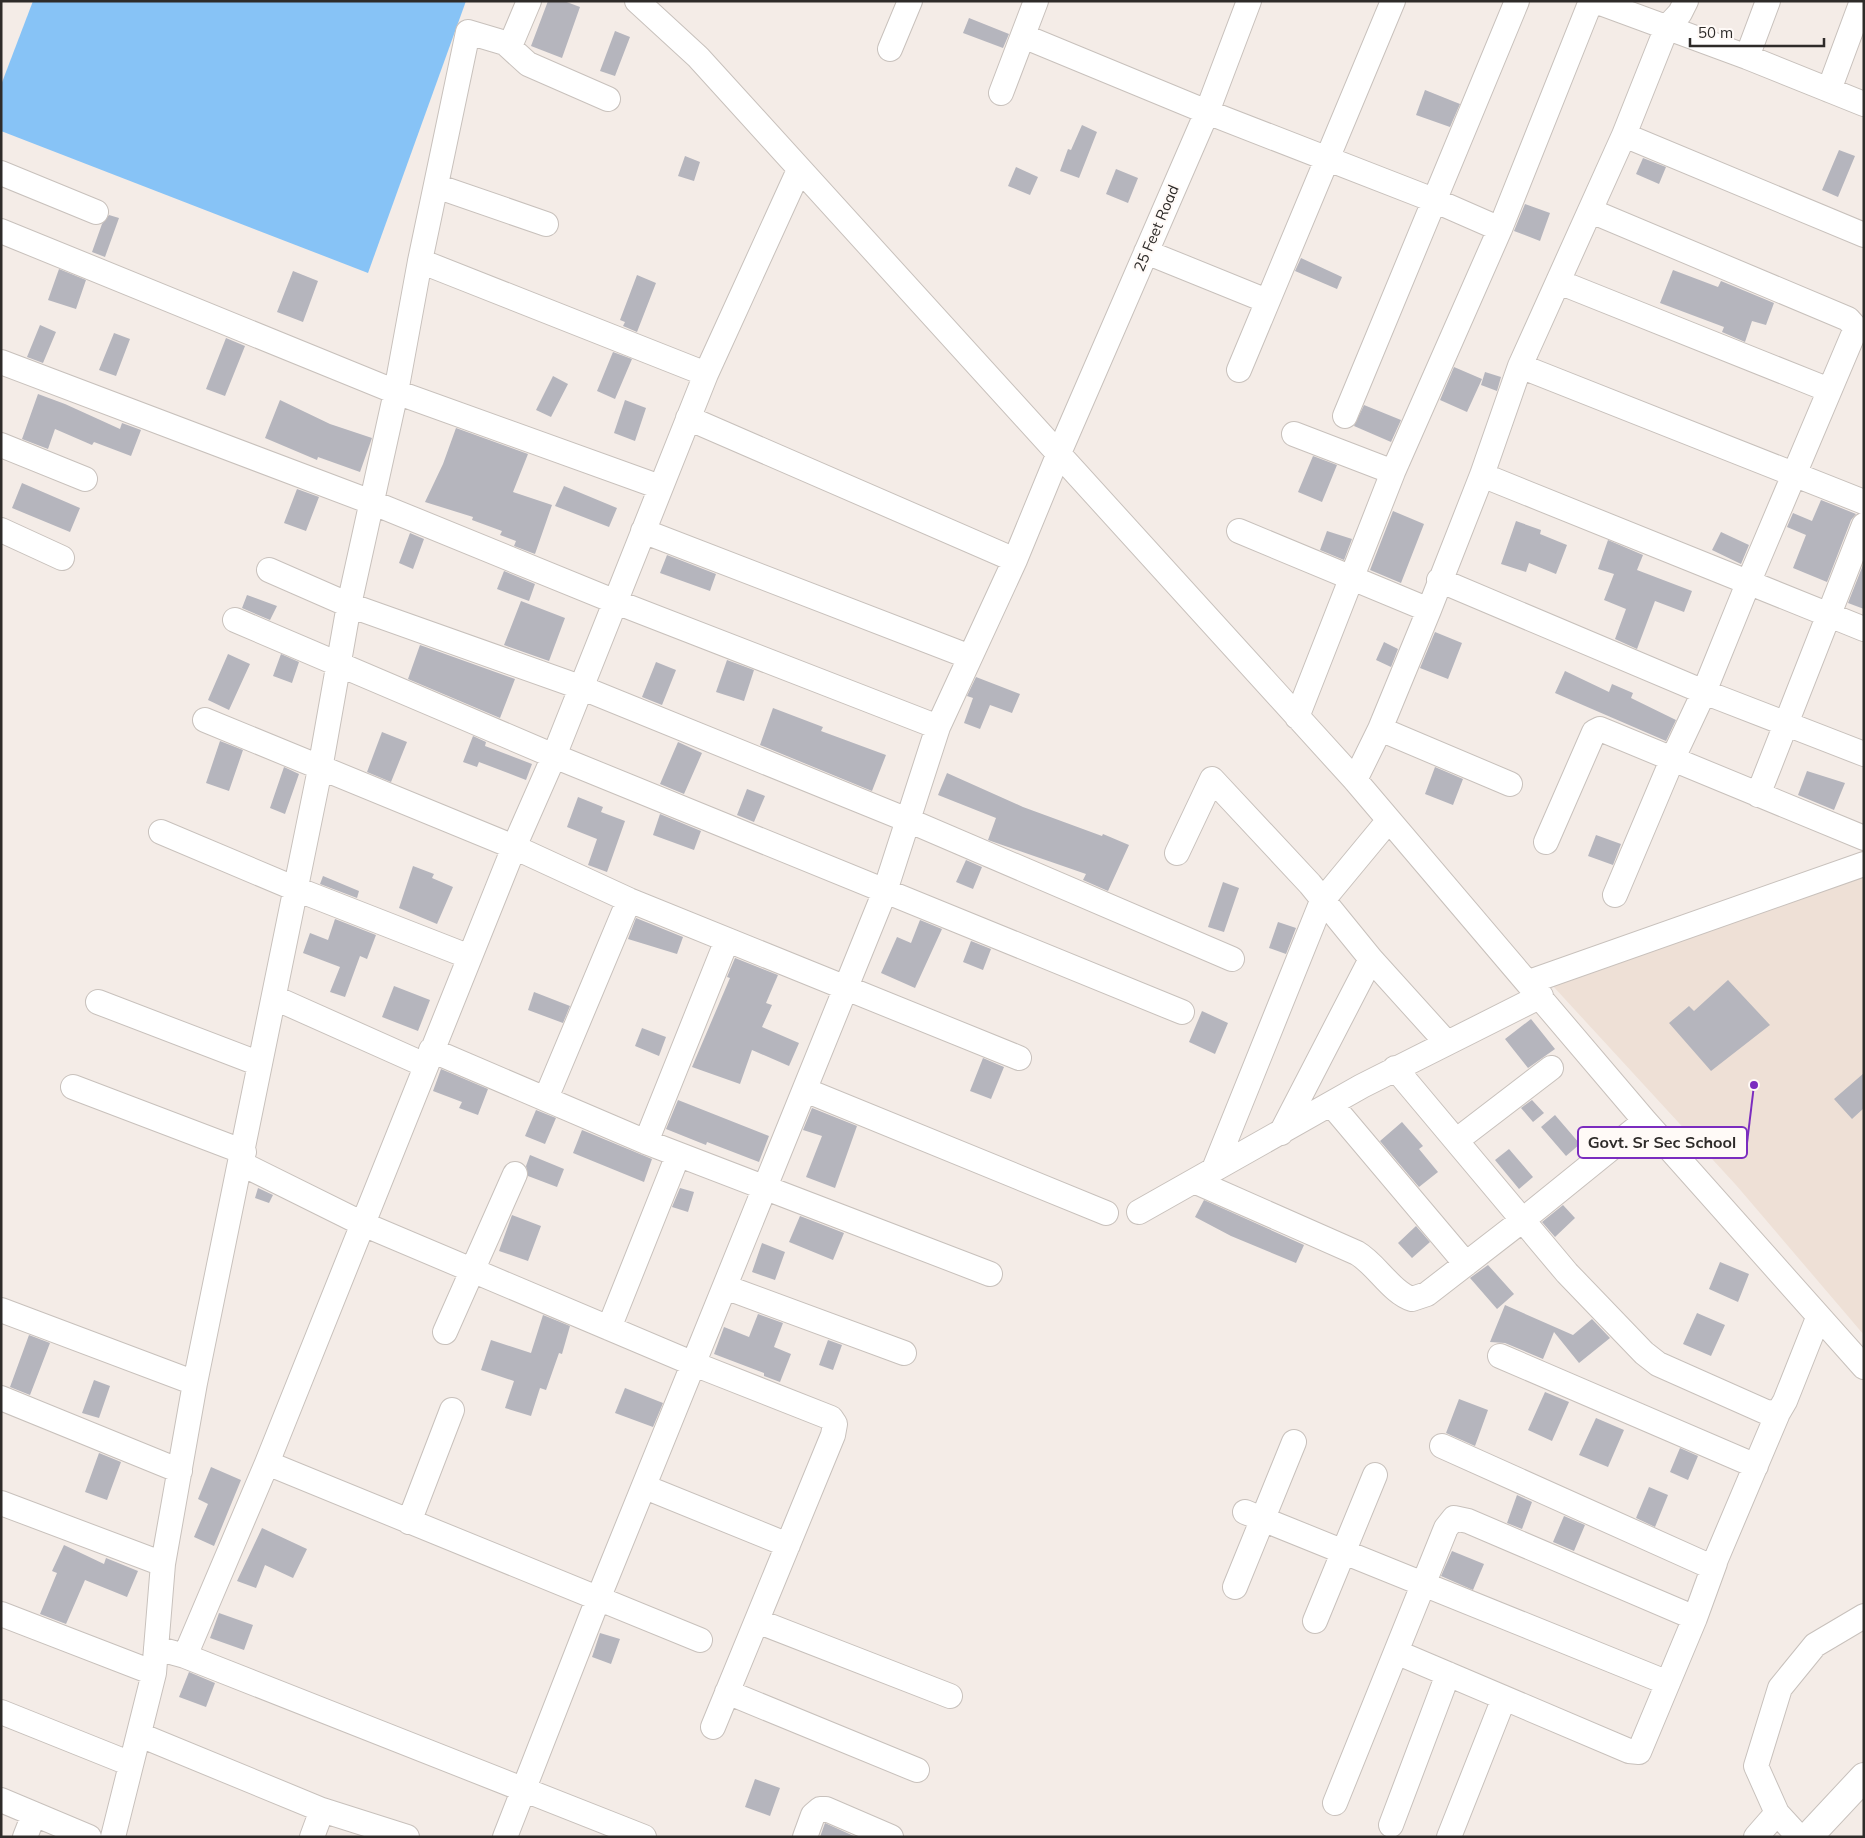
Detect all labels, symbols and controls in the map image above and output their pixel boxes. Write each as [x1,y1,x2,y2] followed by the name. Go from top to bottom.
[1690,15,1824,47] scale bar
[1698,23,1733,42] text: 50 m
[1129,182,1183,274] street label: 25 Feet Road
[1578,1127,1747,1158] callout: Govt. Sr Sec School
[1588,1132,1736,1152] text: Govt. Sr Sec School

